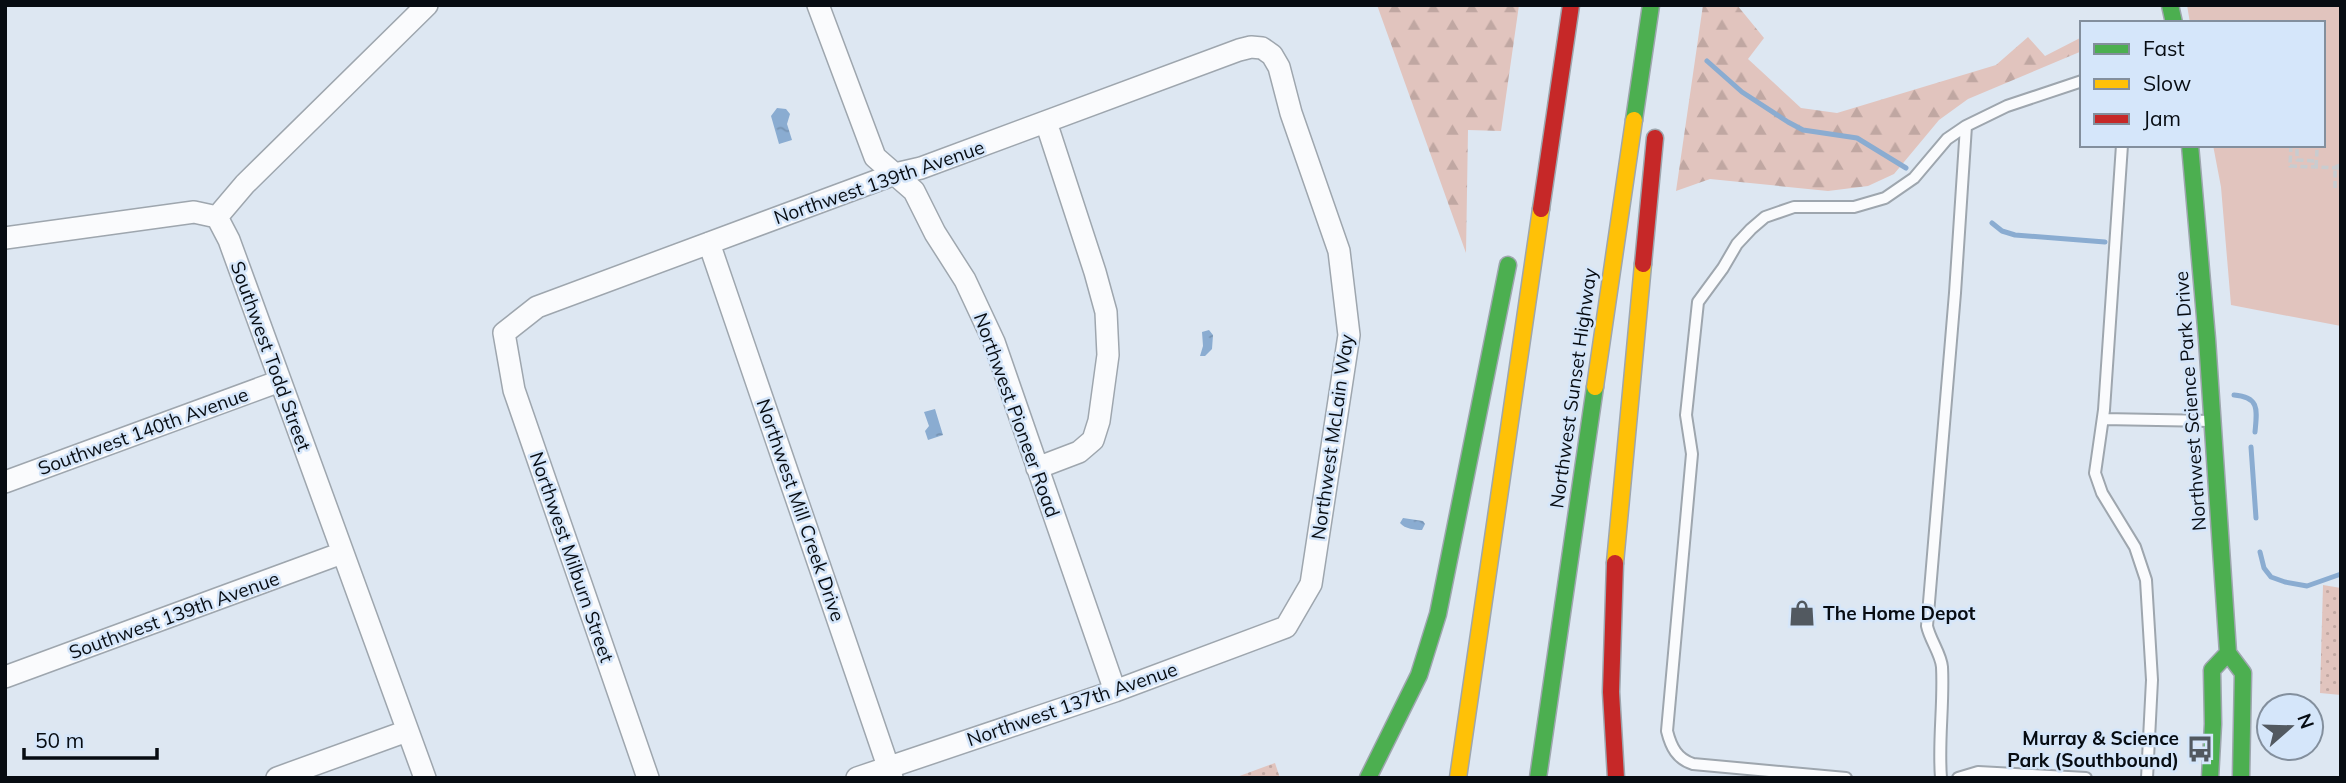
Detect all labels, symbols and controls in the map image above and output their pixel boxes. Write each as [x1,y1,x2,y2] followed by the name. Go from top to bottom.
[2080,21,2325,147] legend
[2143,35,2185,61] text: Fast
[2143,70,2191,96] text: Slow
[2143,105,2181,131] text: Jam
[771,135,987,229] street label: Northwest 139th Avenue
[225,258,317,454] street label: Southwest Todd Street
[1544,266,1602,510] street label: Northwest Sunset Highway
[2169,270,2211,532] street label: Northwest Science Park Drive
[969,310,1065,520] street label: Northwest Pioneer Road
[1306,333,1358,541] street label: Northwest McLain Way
[35,382,251,480] street label: Southwest 140th Avenue
[752,396,850,624] street label: Northwest Mill Creek Drive
[525,449,619,666] street label: Northwest Milburn Street
[66,566,282,664] street label: Southwest 139th Avenue
[1787,598,1817,628] shop icon: The Home Depot
[1823,601,1976,625] place label: The Home Depot
[964,657,1180,751] street label: Northwest 137th Avenue
[2255,692,2325,762] north arrow
[2292,710,2320,732] text: N
[24,716,158,760] scale bar
[2007,726,2179,772] place label: Murray & Science Park (Southbound)
[35,727,84,753] text: 50 m
[2185,734,2215,764] bus stop icon: Murray & Science Park (Southbound)

